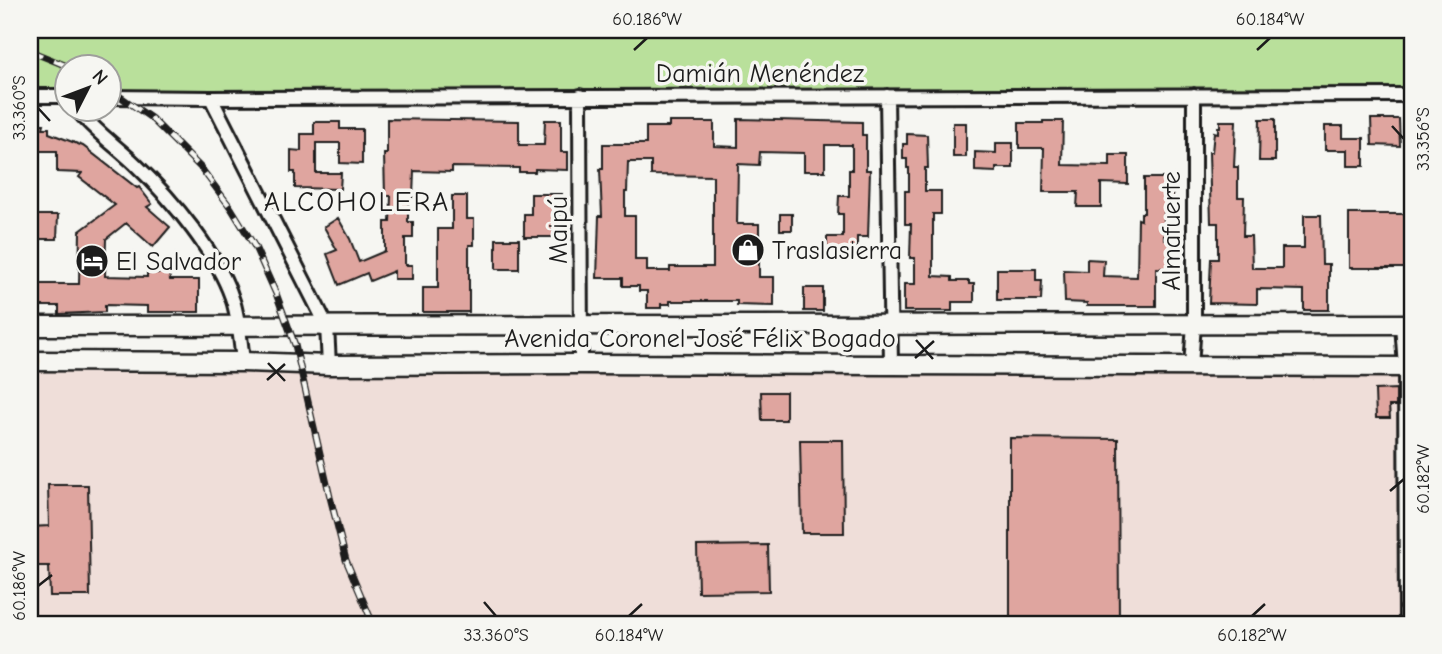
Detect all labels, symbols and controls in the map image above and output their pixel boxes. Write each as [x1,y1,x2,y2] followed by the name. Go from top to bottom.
[612,9,682,30] text: 60.186°W
[1236,9,1305,30] text: 60.184°W
[52,52,122,122] north arrow
[656,59,864,89] street label: Damián Menéndez
[88,65,112,89] text: N
[9,75,30,141] text: 33.360°S
[1413,107,1434,171] text: 33.356°S
[1157,171,1187,291] street label: Almafuerte
[264,186,450,218] district label: ALCOHOLERA
[544,196,574,264] street label: Maipú
[729,231,767,269] shop icon: Traslasierra
[772,236,902,266] place label: Traslasierra
[73,242,111,280] hotel icon: El Salvador
[116,247,242,277] place label: El Salvador
[504,324,896,354] street label: Avenida Coronel José Félix Bogado
[1413,444,1434,514] text: 60.182°W
[9,551,30,621] text: 60.186°W
[463,625,529,646] text: 33.360°S
[595,625,664,646] text: 60.184°W
[1217,625,1287,646] text: 60.182°W

